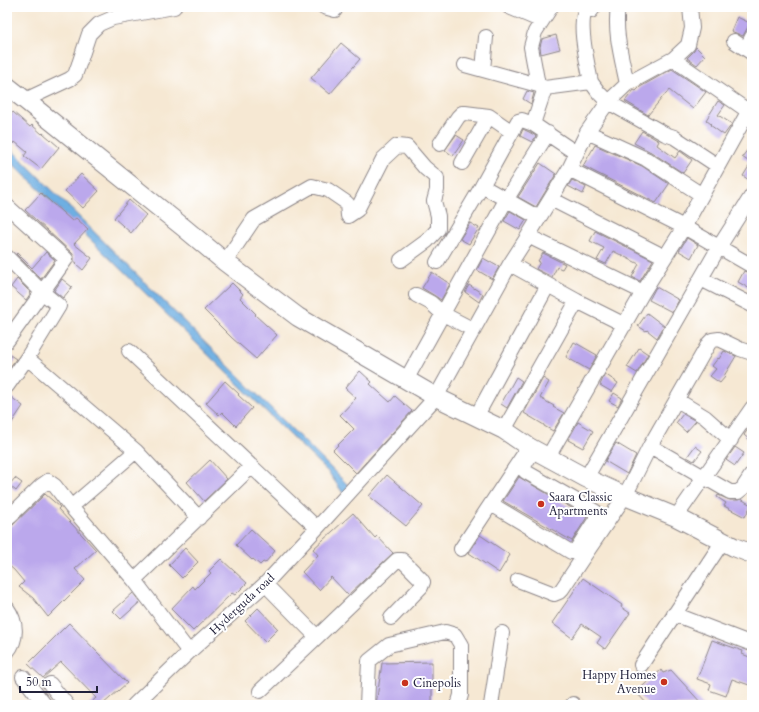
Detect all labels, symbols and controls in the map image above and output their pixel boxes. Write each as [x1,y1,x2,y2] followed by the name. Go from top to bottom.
[549,489,613,519] place label: Saara Classic Apartments
[536,499,546,509] marker: Saara Classic Apartments
[206,569,278,638] street label: Hyderguda road
[582,667,656,697] place label: Happy Homes Avenue
[20,668,97,694] scale bar
[26,674,53,690] text: 50 m
[413,675,461,691] place label: Cinepolis
[659,677,669,687] marker: Happy Homes Avenue
[400,678,410,688] marker: Cinepolis

